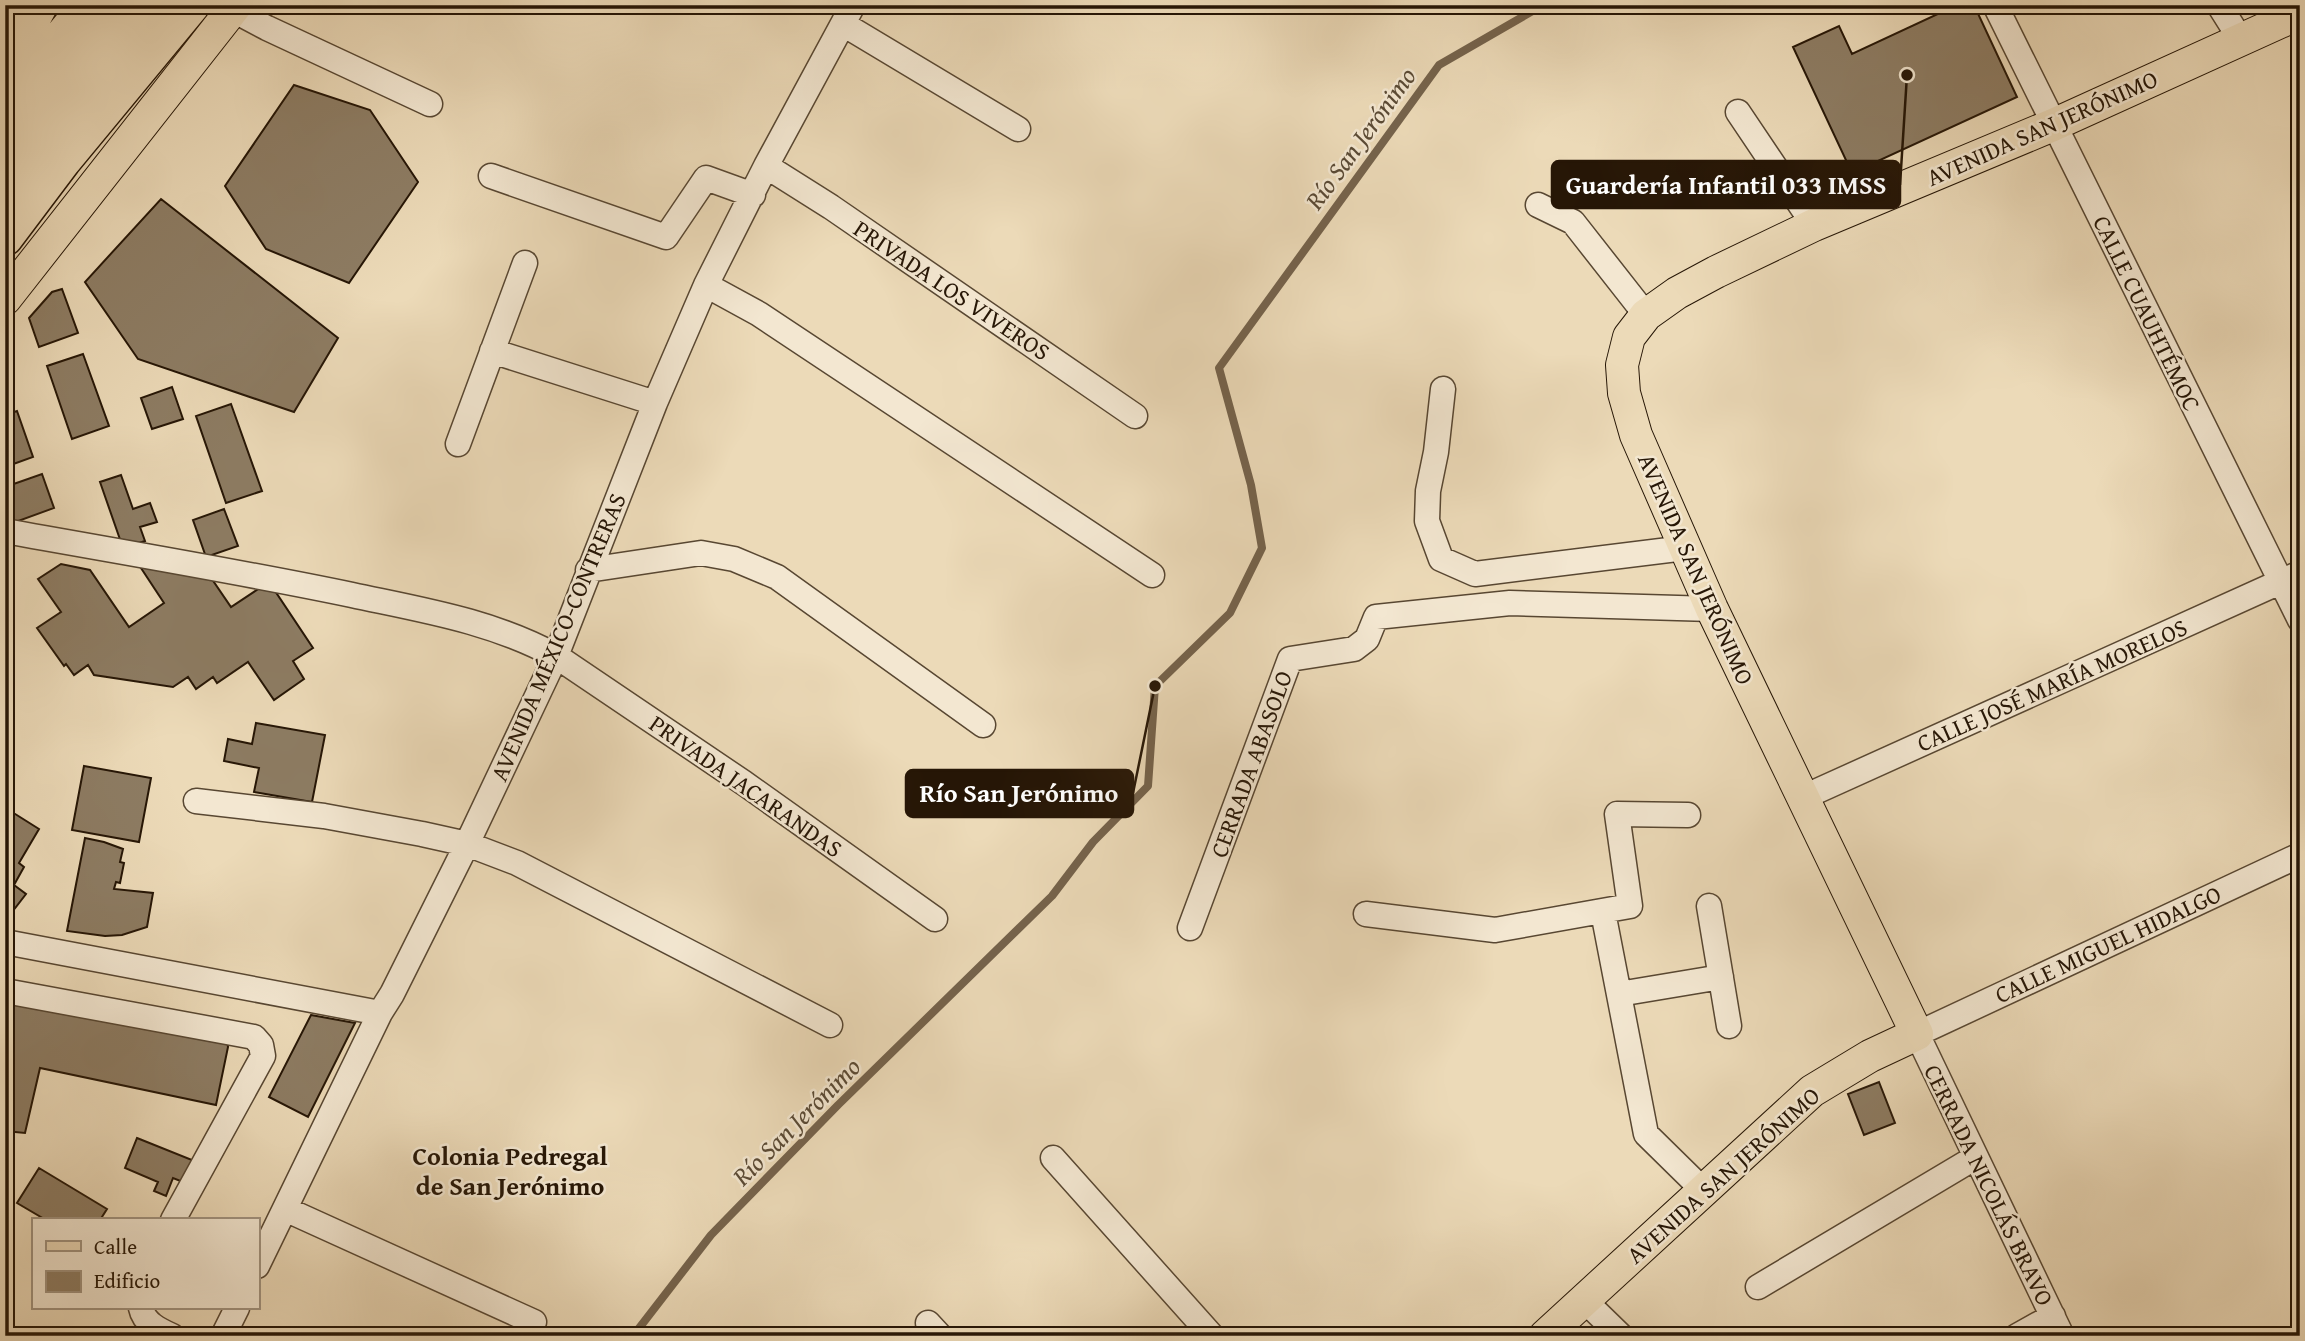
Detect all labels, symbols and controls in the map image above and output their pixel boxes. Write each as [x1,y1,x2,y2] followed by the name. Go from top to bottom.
[1294,59,1425,218] water label: Río San Jerónimo
[1921,61,2163,195] street label: AVENIDA SAN JERÓNIMO
[1552,161,1900,208] callout: Guardería Infantil 033 IMSS
[1566,165,1886,204] text: Guardería Infantil 033 IMSS
[2084,209,2210,417] street label: CALLE CUAUHTÉMOC
[847,211,1057,369] street label: PRIVADA LOS VIVEROS
[1629,448,1763,690] street label: AVENIDA SAN JERÓNIMO
[481,487,635,787] street label: AVENIDA MÉXICO-CONTRERAS
[1911,610,2193,760] street label: CALLE JOSÉ MARÍA MORELOS
[1201,666,1301,862] street label: CERRADA ABASOLO
[642,706,850,866] street label: PRIVADA JACARANDAS
[906,770,1133,817] callout: Río San Jerónimo
[920,773,1119,812] text: Río San Jerónimo
[1989,876,2227,1012] street label: CALLE MIGUEL HIDALGO
[722,1048,869,1195] water label: Río San Jerónimo
[1915,1058,2063,1312] street label: CERRADA NICOLÁS BRAVO
[1618,1078,1828,1272] street label: AVENIDA SAN JERÓNIMO
[412,1136,608,1205] district label: Colonia Pedregal de San Jerónimo
[32,1218,259,1310] legend
[94,1231,137,1262] text: Calle
[94,1265,160,1296] text: Edificio

